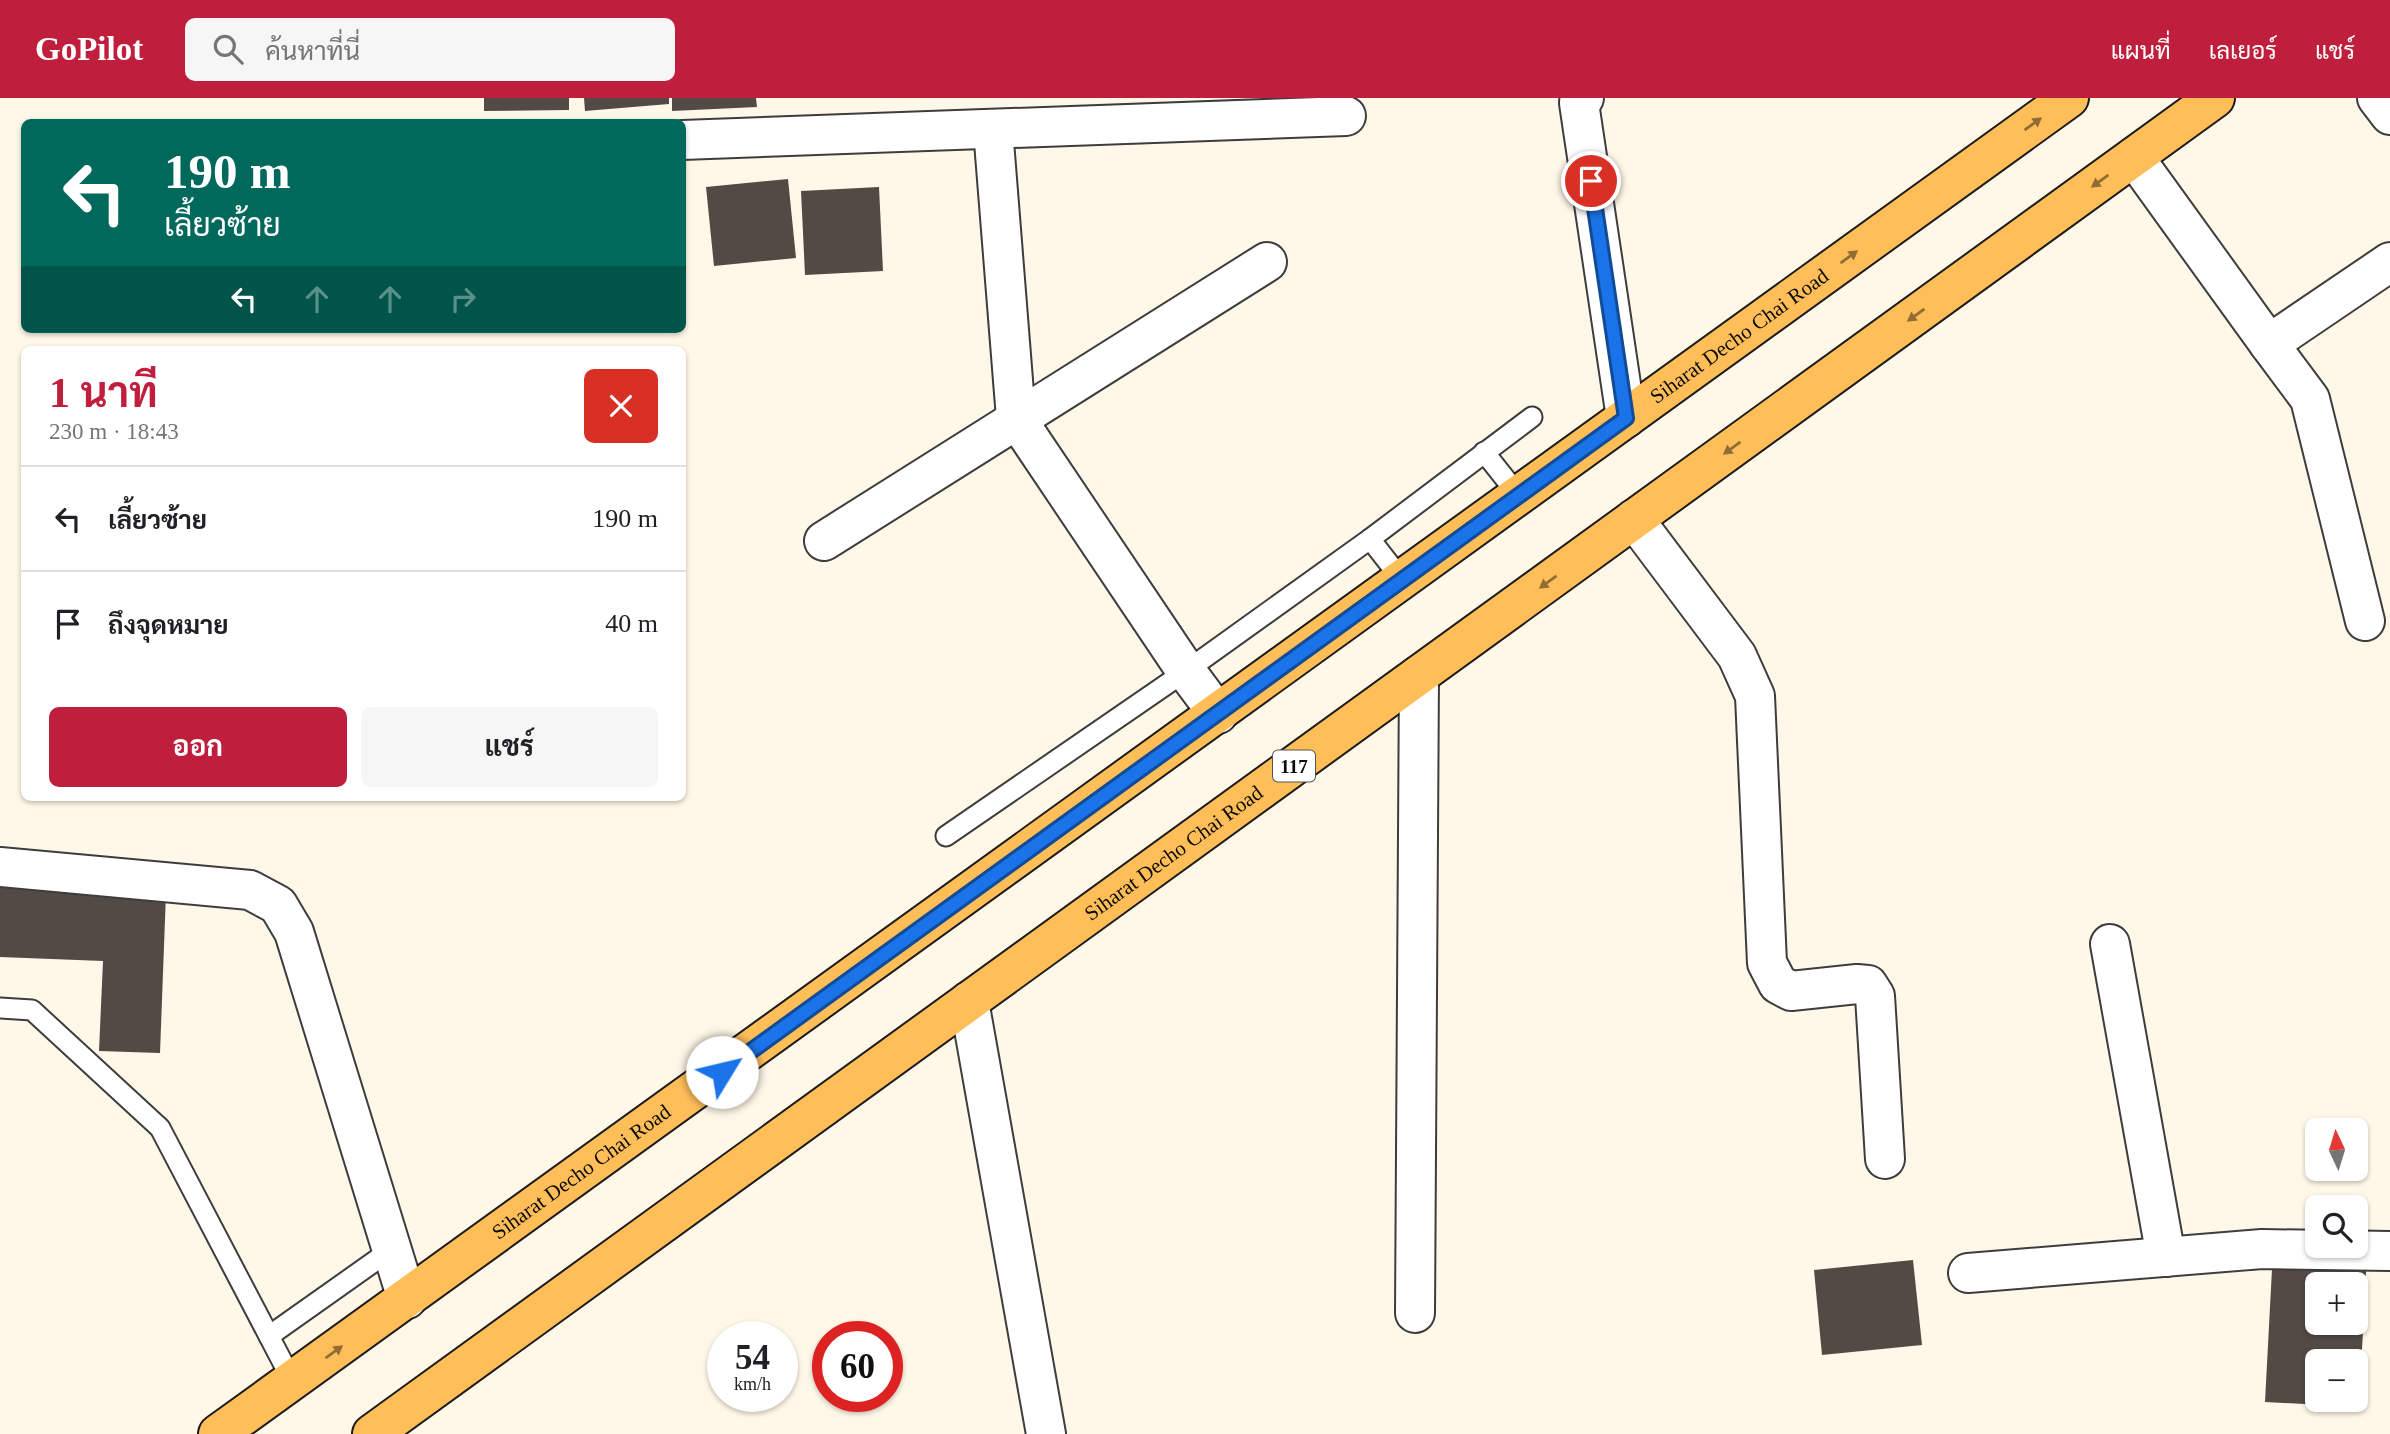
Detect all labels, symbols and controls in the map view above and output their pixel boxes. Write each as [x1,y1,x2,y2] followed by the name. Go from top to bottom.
[185,18,675,81] search box
[209,30,247,68] icon: search
[35,31,143,67] text: GoPilot
[265,37,360,66] text: ค้นหาที่นี่
[2111,38,2171,64] text: แผนที่
[2209,38,2277,64] text: เลเยอร์
[2315,38,2355,64] text: แชร์
[2024,117,2042,131] one-way arrow
[164,144,291,199] text: 190 m
[49,147,140,238] icon: left
[1561,151,1621,211] pin
[1572,162,1610,200] icon: arrive
[2091,174,2109,188] one-way arrow
[164,207,281,243] text: เลี้ยวซ้าย
[1840,250,1858,264] one-way arrow
[1645,263,1833,408] street label: Siharat Decho Chai Road
[225,280,263,318] icon: left
[298,280,336,318] icon: ahead
[371,280,409,318] icon: ahead
[444,280,482,318] icon: right
[1907,308,1925,322] one-way arrow
[584,369,658,443] button: close
[49,370,158,416] text: 1 นาที
[49,419,179,444] text: 230 m · 18:43
[1723,441,1741,455] one-way arrow
[49,500,87,538] icon: left
[592,504,658,533] text: 190 m
[108,506,207,535] text: เลี้ยวซ้าย
[1539,575,1557,589] one-way arrow
[49,605,87,643] icon: arrive
[605,609,658,638] text: 40 m
[108,611,229,640] text: ถึงจุดหมาย
[49,707,347,787] button: ออก
[361,707,658,787] button: แชร์
[1273,750,1315,782] road number: 117
[1080,780,1268,926] street label: Siharat Decho Chai Road
[685,1035,759,1109] position arrow
[487,1099,676,1244] street label: Siharat Decho Chai Road
[2305,1118,2368,1181] north arrow
[2305,1118,2368,1412] map controls
[2305,1195,2368,1258] button: search
[2305,1272,2368,1335] button: +
[812,1321,903,1412] speed limit sign: 60
[735,1338,770,1377] text: 54
[325,1345,343,1359] one-way arrow
[2305,1349,2368,1412] button: −
[734,1374,771,1394] text: km/h

